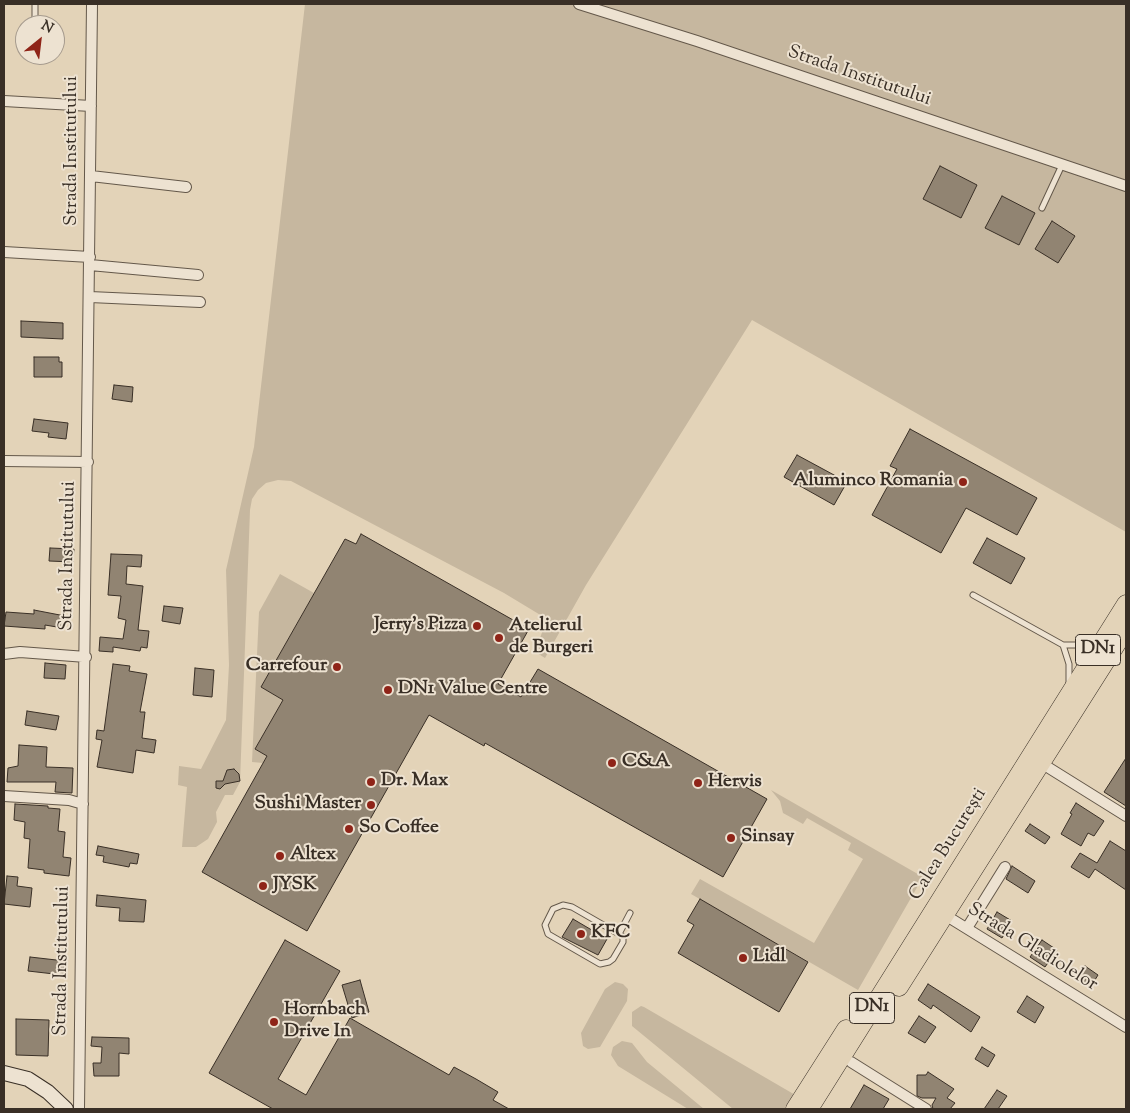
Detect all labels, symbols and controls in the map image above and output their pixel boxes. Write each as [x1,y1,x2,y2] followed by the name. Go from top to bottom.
[15,15,65,65] north arrow
[37,16,57,39] text: N
[784,42,934,112] street label: Strada Institutului
[62,76,84,226] street label: Strada Institutului
[793,471,953,493] place label: Aluminco Romania
[957,476,969,488] marker: Aluminco Romania
[56,481,82,631] street label: Strada Institutului
[374,615,467,637] place label: Jerry's Pizza
[509,616,593,660] place label: Atelierul de Burgeri
[471,620,483,632] marker: Jerry's Pizza
[493,632,505,644] marker: Atelierul de Burgeri
[1076,634,1120,666] road number: DN1
[246,656,327,678] place label: Carrefour
[331,661,343,673] marker: Carrefour
[398,679,547,701] place label: DN1 Value Centre
[382,684,394,696] marker: DN1 Value Centre
[622,752,670,774] place label: C&A
[606,757,618,769] marker: C&A
[381,771,448,793] place label: Dr. Max
[708,772,762,794] place label: Hervis
[365,776,377,788] marker: Dr. Max
[692,777,704,789] marker: Hervis
[905,785,993,905] street label: Calea București
[255,794,361,816] place label: Sushi Master
[365,799,377,811] marker: Sushi Master
[359,818,439,840] place label: So Coffee
[343,823,355,835] marker: So Coffee
[741,827,794,849] place label: Sinsay
[725,832,737,844] marker: Sinsay
[290,845,336,867] place label: Altex
[274,850,286,862] marker: Altex
[273,875,317,897] place label: JYSK
[257,880,269,892] marker: JYSK
[50,886,76,1036] street label: Strada Institutului
[963,899,1101,997] street label: Strada Gladiolelor
[591,923,631,945] place label: KFC
[575,928,587,940] marker: KFC
[753,947,786,969] place label: Lidl
[737,952,749,964] marker: Lidl
[850,992,894,1024] road number: DN1
[284,1000,366,1044] place label: Hornbach Drive In
[268,1016,280,1028] marker: Hornbach Drive In

